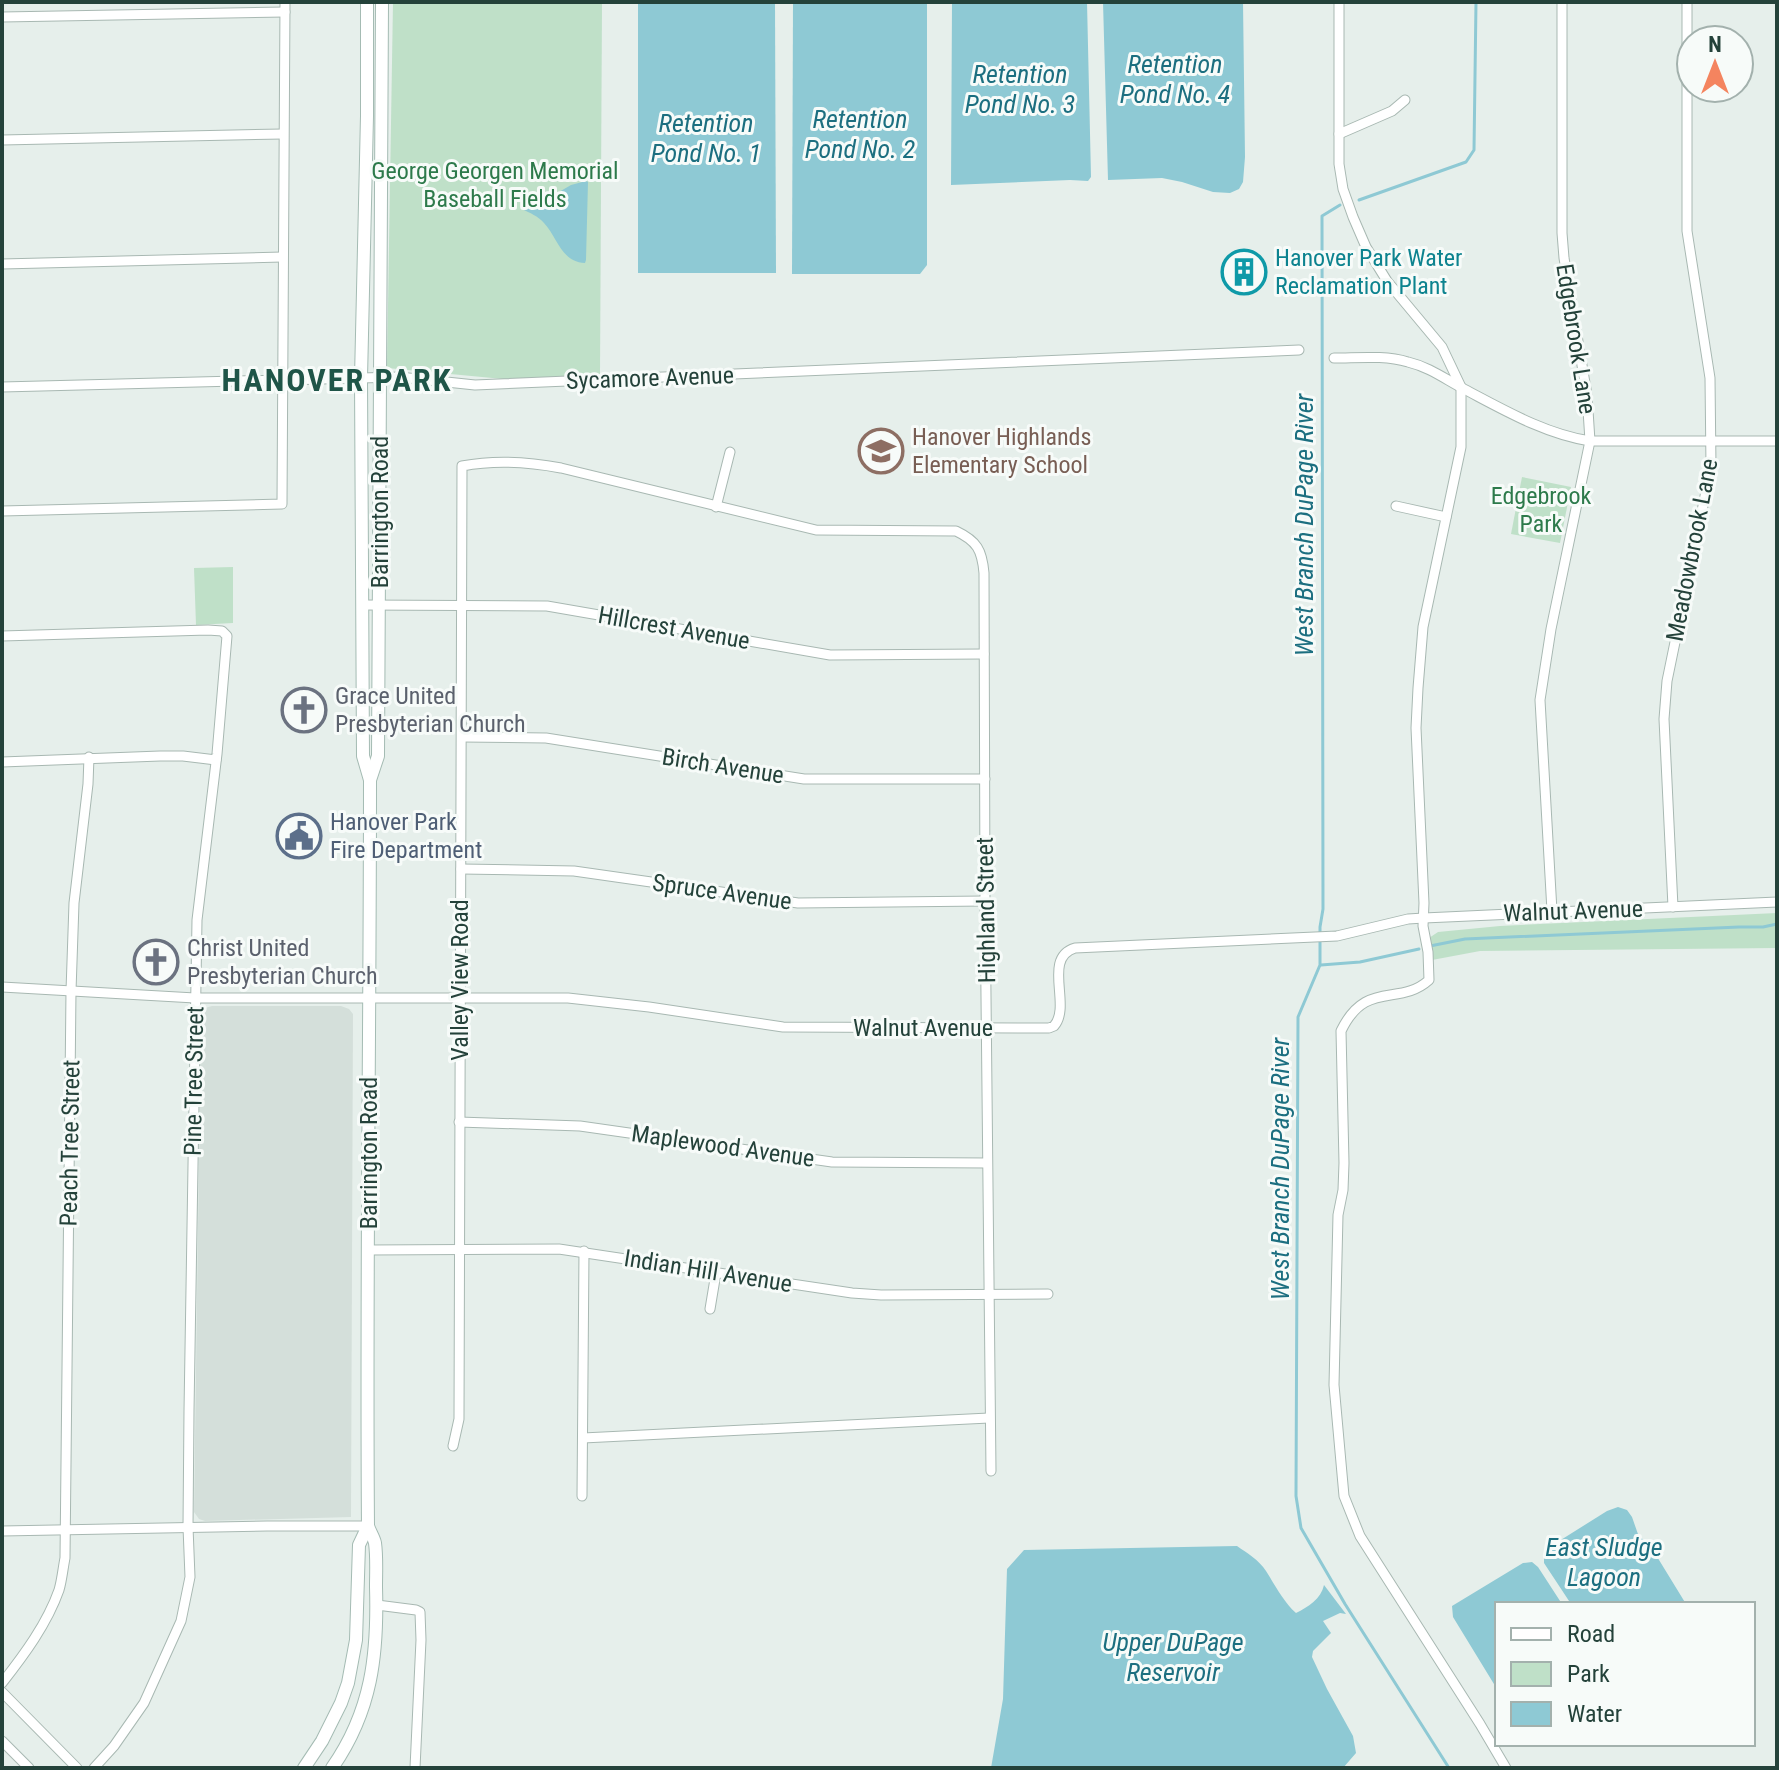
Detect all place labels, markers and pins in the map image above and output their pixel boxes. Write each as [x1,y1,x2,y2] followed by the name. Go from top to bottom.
[1275,244,1462,300] place label: Hanover Park Water Reclamation Plant
[1220,248,1268,296] building icon: Hanover Park Water Reclamation Plant
[912,423,1091,479] place label: Hanover Highlands Elementary School
[857,427,905,475] school or university icon: Hanover Highlands Elementary School
[335,682,526,738] place label: Grace United Presbyterian Church
[280,686,328,734] church icon: Grace United Presbyterian Church
[330,808,482,864] place label: Hanover Park Fire Department
[275,812,323,860] public building icon: Hanover Park Fire Department
[187,934,378,990] place label: Christ United Presbyterian Church
[132,938,180,986] church icon: Christ United Presbyterian Church

